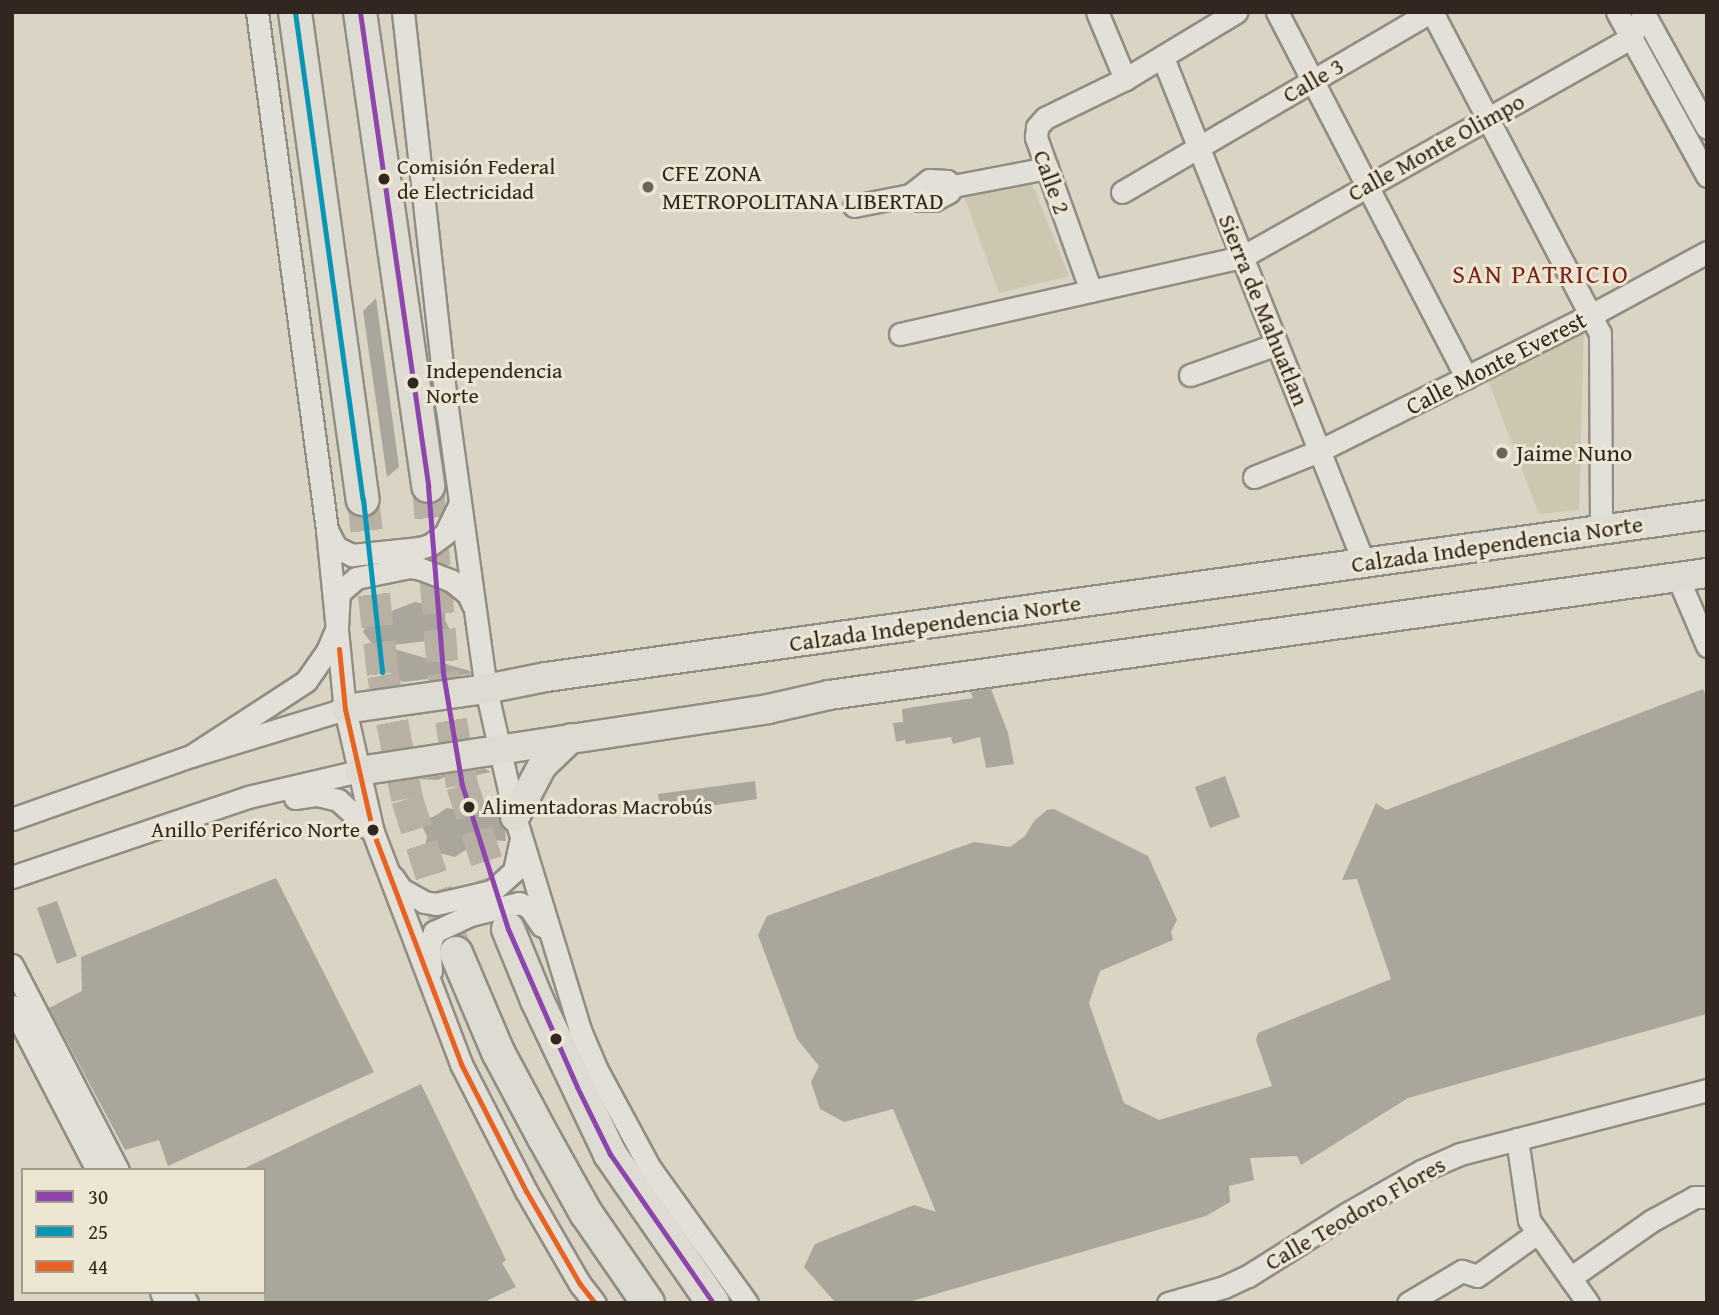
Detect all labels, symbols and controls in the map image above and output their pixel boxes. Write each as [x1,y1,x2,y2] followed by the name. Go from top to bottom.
[1277,51,1349,109] street label: Calle 3
[1343,86,1529,208] street label: Calle Monte Olimpo
[1027,146,1077,218] street label: Calle 2
[397,153,555,204] place label: Comisión Federal de Electricidad
[662,159,944,215] place label: CFE ZONA METROPOLITANA LIBERTAD
[377,172,391,186] marker: Comisión Federal de Electricidad
[640,179,656,195] marker: CFE ZONA METROPOLITANA LIBERTAD
[1212,210,1316,410] street label: Sierra de Mahuatlan
[1454,258,1628,290] district label: SAN PATRICIO
[1401,305,1591,421] street label: Calle Monte Everest
[426,357,562,408] place label: Independencia Norte
[406,376,420,390] marker: Independencia Norte
[1516,439,1632,467] place label: Jaime Nuno
[1494,445,1510,461] marker: Jaime Nuno
[1349,509,1645,579] street label: Calzada Independencia Norte
[787,588,1083,658] street label: Calzada Independencia Norte
[482,794,712,820] place label: Alimentadoras Macrobús
[462,800,476,814] marker: Alimentadoras Macrobús
[151,817,360,843] place label: Anillo Periférico Norte
[366,823,380,837] marker: Anillo Periférico Norte
[549,1032,563,1046] unlabelled marker
[1260,1150,1450,1276] street label: Calle Teodoro Flores
[21,1168,266,1294] legend
[88,1181,108,1212] text: 30
[88,1216,108,1247] text: 25
[88,1251,108,1282] text: 44

